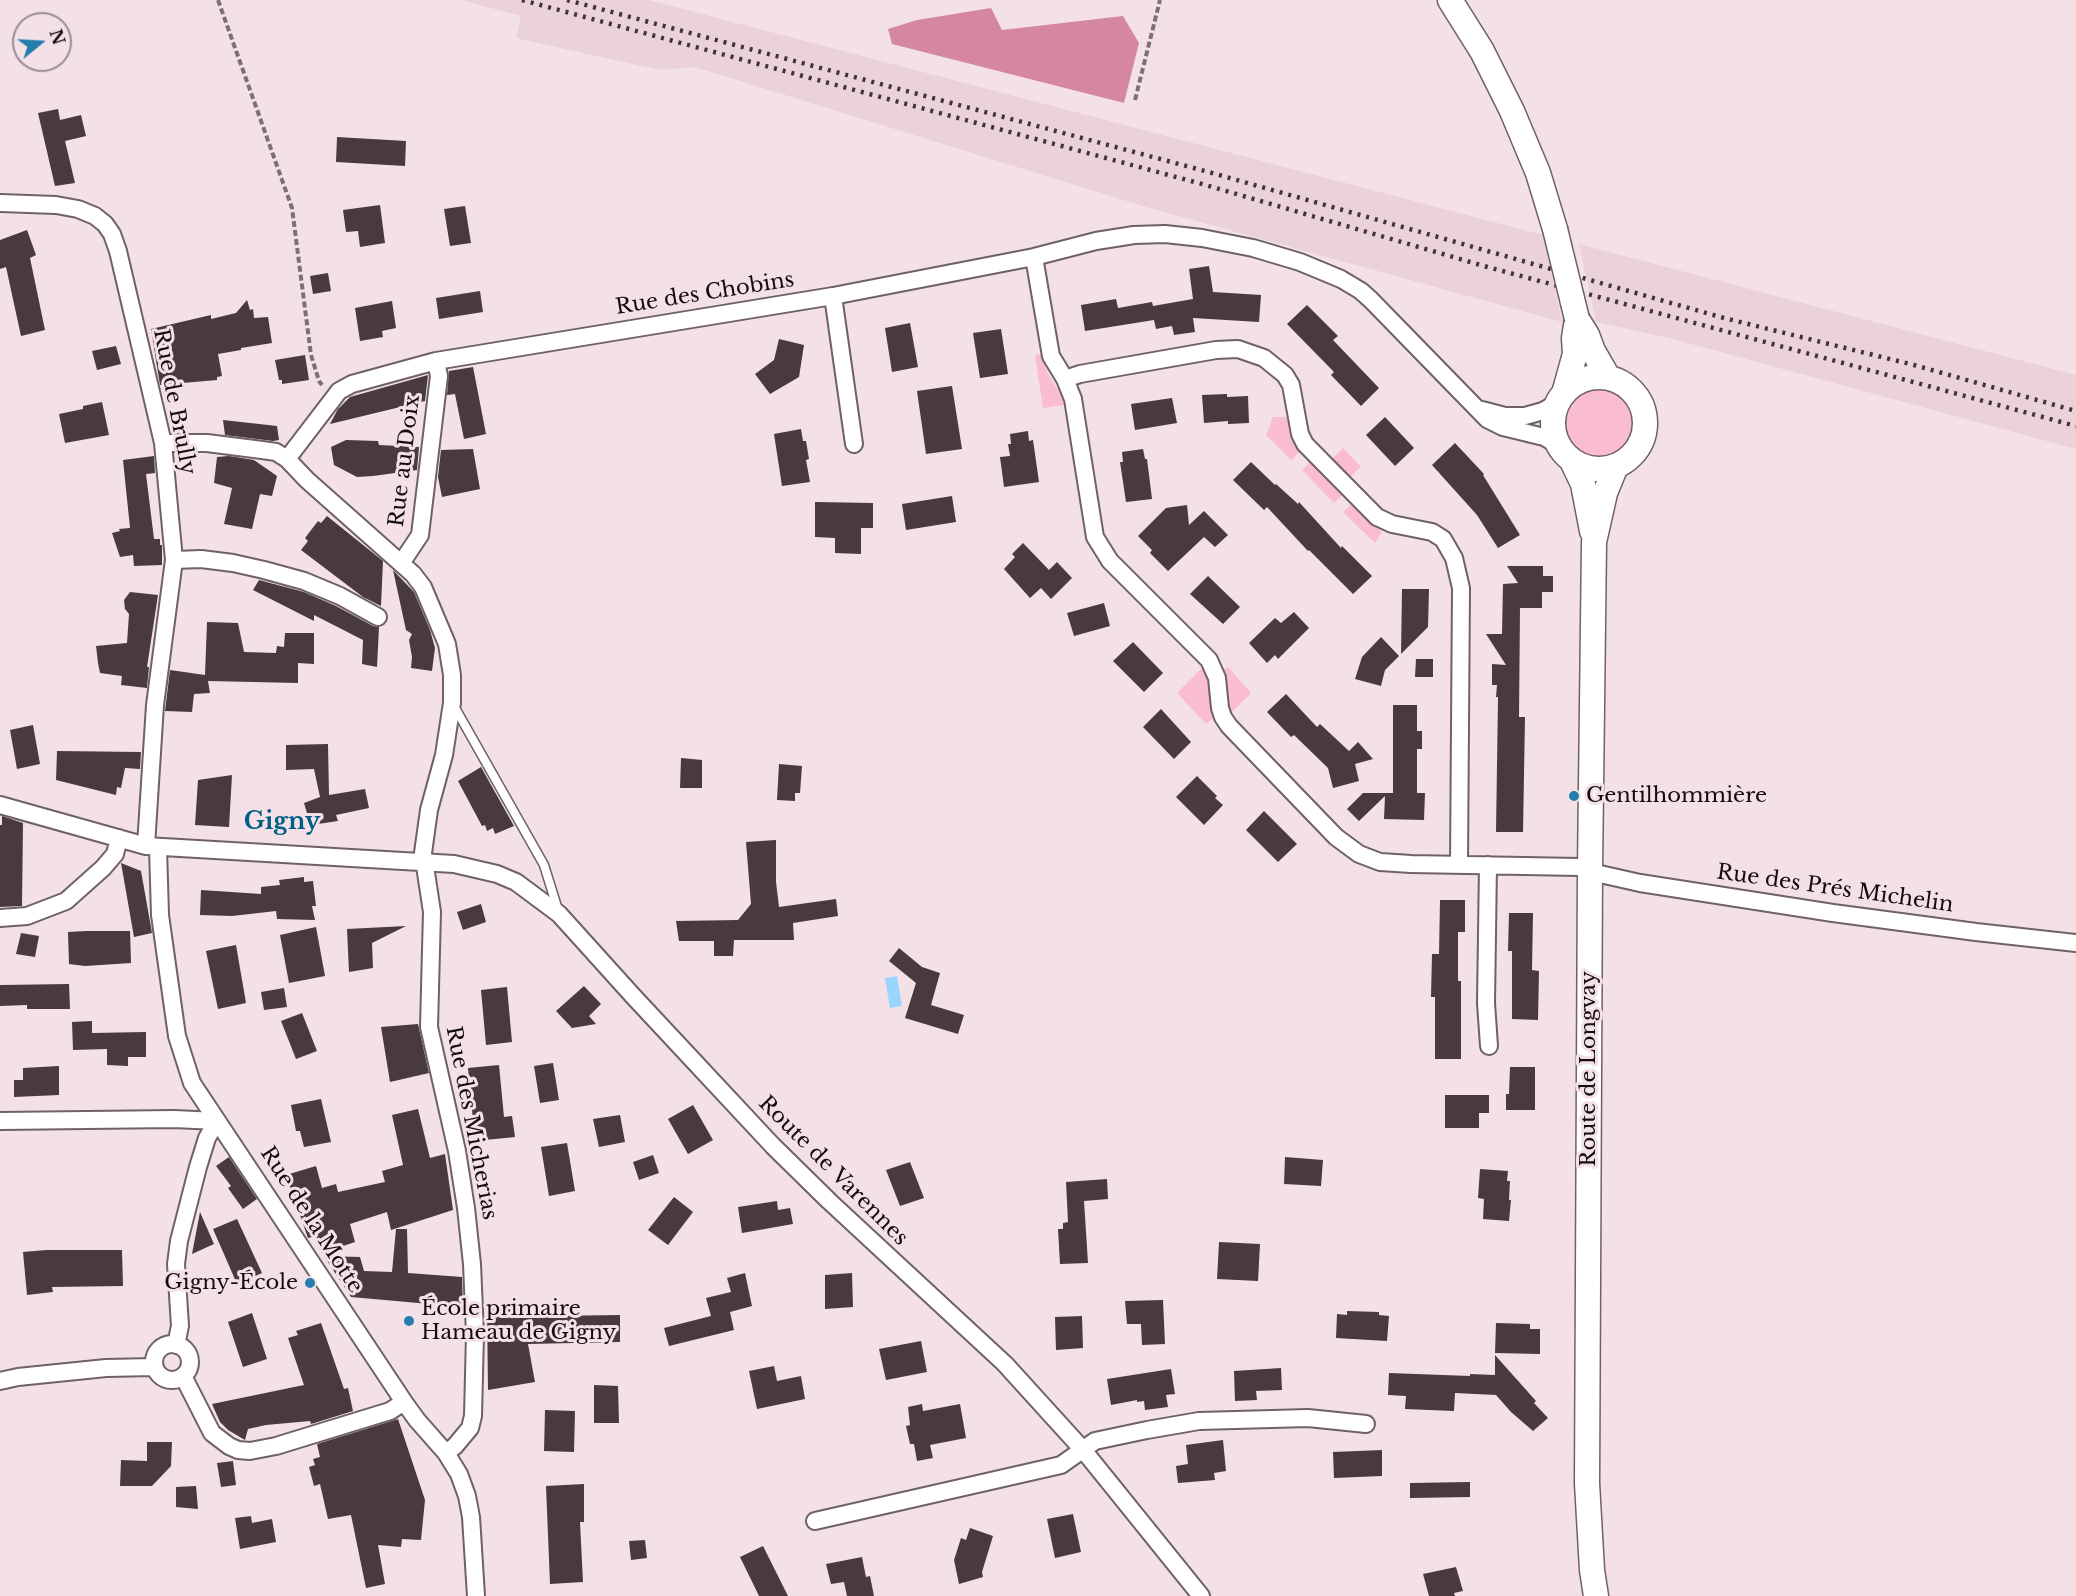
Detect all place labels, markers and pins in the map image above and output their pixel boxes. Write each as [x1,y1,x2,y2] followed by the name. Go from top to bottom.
[1586,783,1767,809] place label: Gentilhommière
[1567,789,1581,803] marker: Gentilhommière
[164,1270,298,1296] place label: Gigny-École
[303,1276,317,1290] marker: Gigny-École
[421,1296,616,1346] place label: École primaire Hameau de Gigny
[402,1314,416,1328] marker: École primaire Hameau de Gigny

